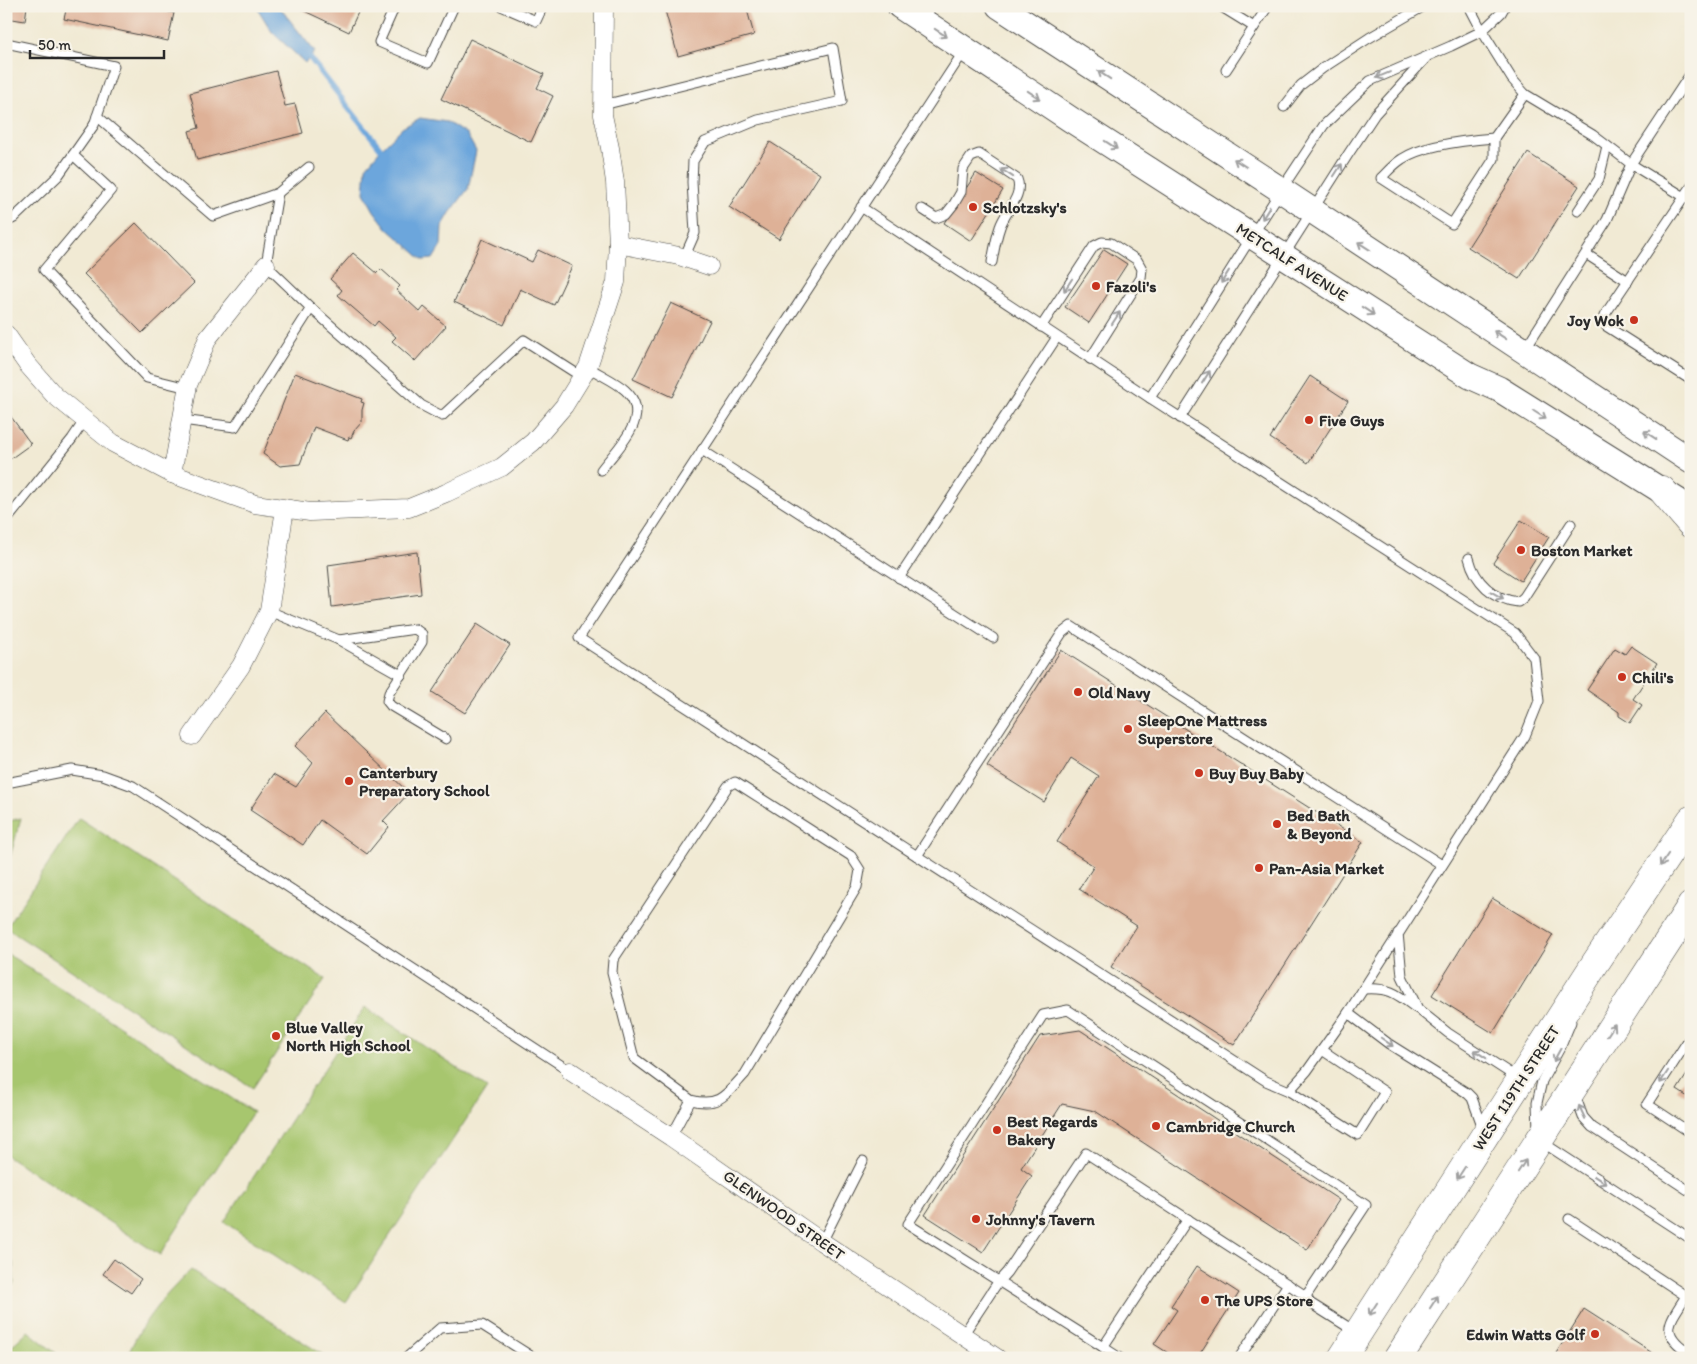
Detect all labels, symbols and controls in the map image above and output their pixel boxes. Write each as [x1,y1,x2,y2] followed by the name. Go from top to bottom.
[30,28,164,60] scale bar
[933,28,947,38] one-way arrow
[38,36,71,54] text: 50 m
[1097,69,1111,79] one-way arrow
[1376,71,1391,81] one-way arrow
[1027,91,1041,101] one-way arrow
[1103,140,1117,150] one-way arrow
[1233,158,1247,168] one-way arrow
[1332,163,1343,177] one-way arrow
[1000,168,1014,178] one-way arrow
[983,198,1067,218] place label: Schlotzsky's
[967,201,979,213] marker: Schlotzsky's
[1261,206,1271,220] one-way arrow
[1232,219,1352,305] street label: METCALF AVENUE
[1358,241,1372,251] one-way arrow
[1220,270,1230,284] one-way arrow
[1106,277,1156,296] place label: Fazoli's
[1063,278,1073,292] one-way arrow
[1090,280,1102,292] marker: Fazoli's
[1361,305,1375,316] one-way arrow
[1111,311,1122,325] one-way arrow
[1566,311,1625,331] place label: Joy Wok
[1628,314,1640,326] marker: Joy Wok
[1493,330,1507,341] one-way arrow
[1202,370,1212,384] one-way arrow
[1533,410,1547,420] one-way arrow
[1319,411,1385,431] place label: Five Guys
[1303,414,1315,426] marker: Five Guys
[1643,429,1657,440] one-way arrow
[1531,541,1632,560] place label: Boston Market
[1515,544,1527,556] marker: Boston Market
[1489,591,1504,601] one-way arrow
[1632,668,1674,687] place label: Chili's
[1616,671,1628,683] marker: Chili's
[1088,683,1151,703] place label: Old Navy
[1072,686,1084,698] marker: Old Navy
[1138,711,1267,749] place label: SleepOne Mattress Superstore
[1122,723,1134,735] marker: SleepOne Mattress Superstore
[359,763,490,801] place label: Canterbury Preparatory School
[1209,764,1304,784] place label: Buy Buy Baby
[1193,767,1205,779] marker: Buy Buy Baby
[343,775,355,787] marker: Canterbury Preparatory School
[1287,806,1352,844] place label: Bed Bath & Beyond
[1271,818,1283,830] marker: Bed Bath & Beyond
[1659,853,1669,867] one-way arrow
[1269,859,1384,878] place label: Pan-Asia Market
[1253,862,1265,874] marker: Pan-Asia Market
[286,1018,411,1056] place label: Blue Valley North High School
[1468,1022,1564,1154] street label: WEST 119TH STREET
[1606,1023,1616,1037] one-way arrow
[270,1030,282,1042] marker: Blue Valley North High School
[1380,1037,1394,1047] one-way arrow
[1551,1047,1561,1061] one-way arrow
[1473,1049,1487,1060] one-way arrow
[1659,1070,1670,1084] one-way arrow
[1577,1105,1587,1120] one-way arrow
[1007,1112,1098,1150] place label: Best Regards Bakery
[1166,1117,1295,1137] place label: Cambridge Church
[1150,1120,1162,1132] marker: Cambridge Church
[991,1124,1003,1136] marker: Best Regards Bakery
[1518,1159,1528,1173] one-way arrow
[720,1166,848,1264] street label: GLENWOOD STREET
[1456,1166,1467,1180] one-way arrow
[1592,1175,1606,1185] one-way arrow
[985,1210,1095,1230] place label: Johnny's Tavern
[970,1213,982,1225] marker: Johnny's Tavern
[1214,1291,1313,1310] place label: The UPS Store
[1199,1294,1211,1306] marker: The UPS Store
[1429,1296,1439,1310] one-way arrow
[1368,1302,1378,1316] one-way arrow
[1466,1325,1586,1344] place label: Edwin Watts Golf
[1589,1328,1601,1340] marker: Edwin Watts Golf

